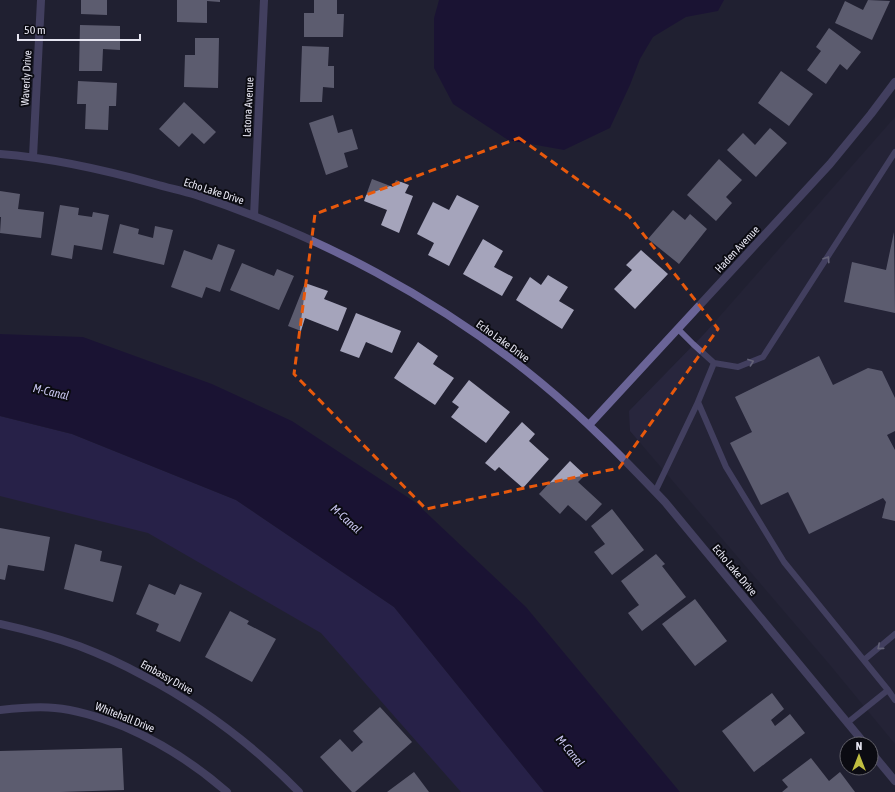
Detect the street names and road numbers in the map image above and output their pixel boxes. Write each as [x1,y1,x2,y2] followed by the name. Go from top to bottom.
[19,50,33,106] street label: Waverly Drive
[240,77,256,137] street label: Latona Avenue
[182,176,246,206] street label: Echo Lake Drive
[712,223,762,275] street label: Haden Avenue
[474,318,532,364] street label: Echo Lake Drive
[710,542,760,598] street label: Echo Lake Drive
[139,658,195,696] street label: Embassy Drive
[94,700,156,734] street label: Whitehall Drive

